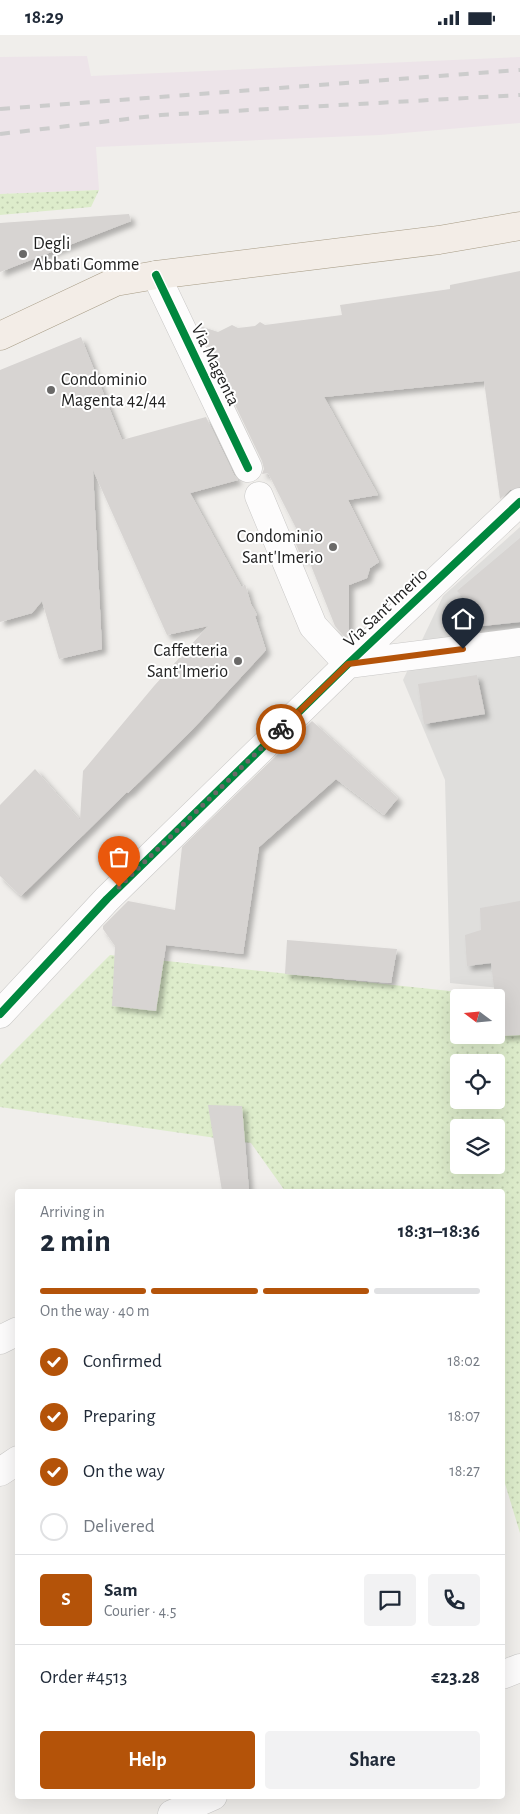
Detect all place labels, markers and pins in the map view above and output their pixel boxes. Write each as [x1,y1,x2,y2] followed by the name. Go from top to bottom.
[33,235,139,274] place label: Degli Abbati Gomme
[17,248,29,260] marker: Degli Abbati Gomme
[61,371,166,410] place label: Condominio Magenta 42/44
[45,384,57,396] marker: Condominio Magenta 42/44
[237,528,323,567] place label: Condominio Sant'Imerio
[327,541,339,553] marker: Condominio Sant'Imerio
[442,598,484,649] pin
[147,642,228,681] place label: Caffetteria Sant'Imerio
[232,655,244,667] marker: Caffetteria Sant'Imerio
[98,836,140,887] pin

